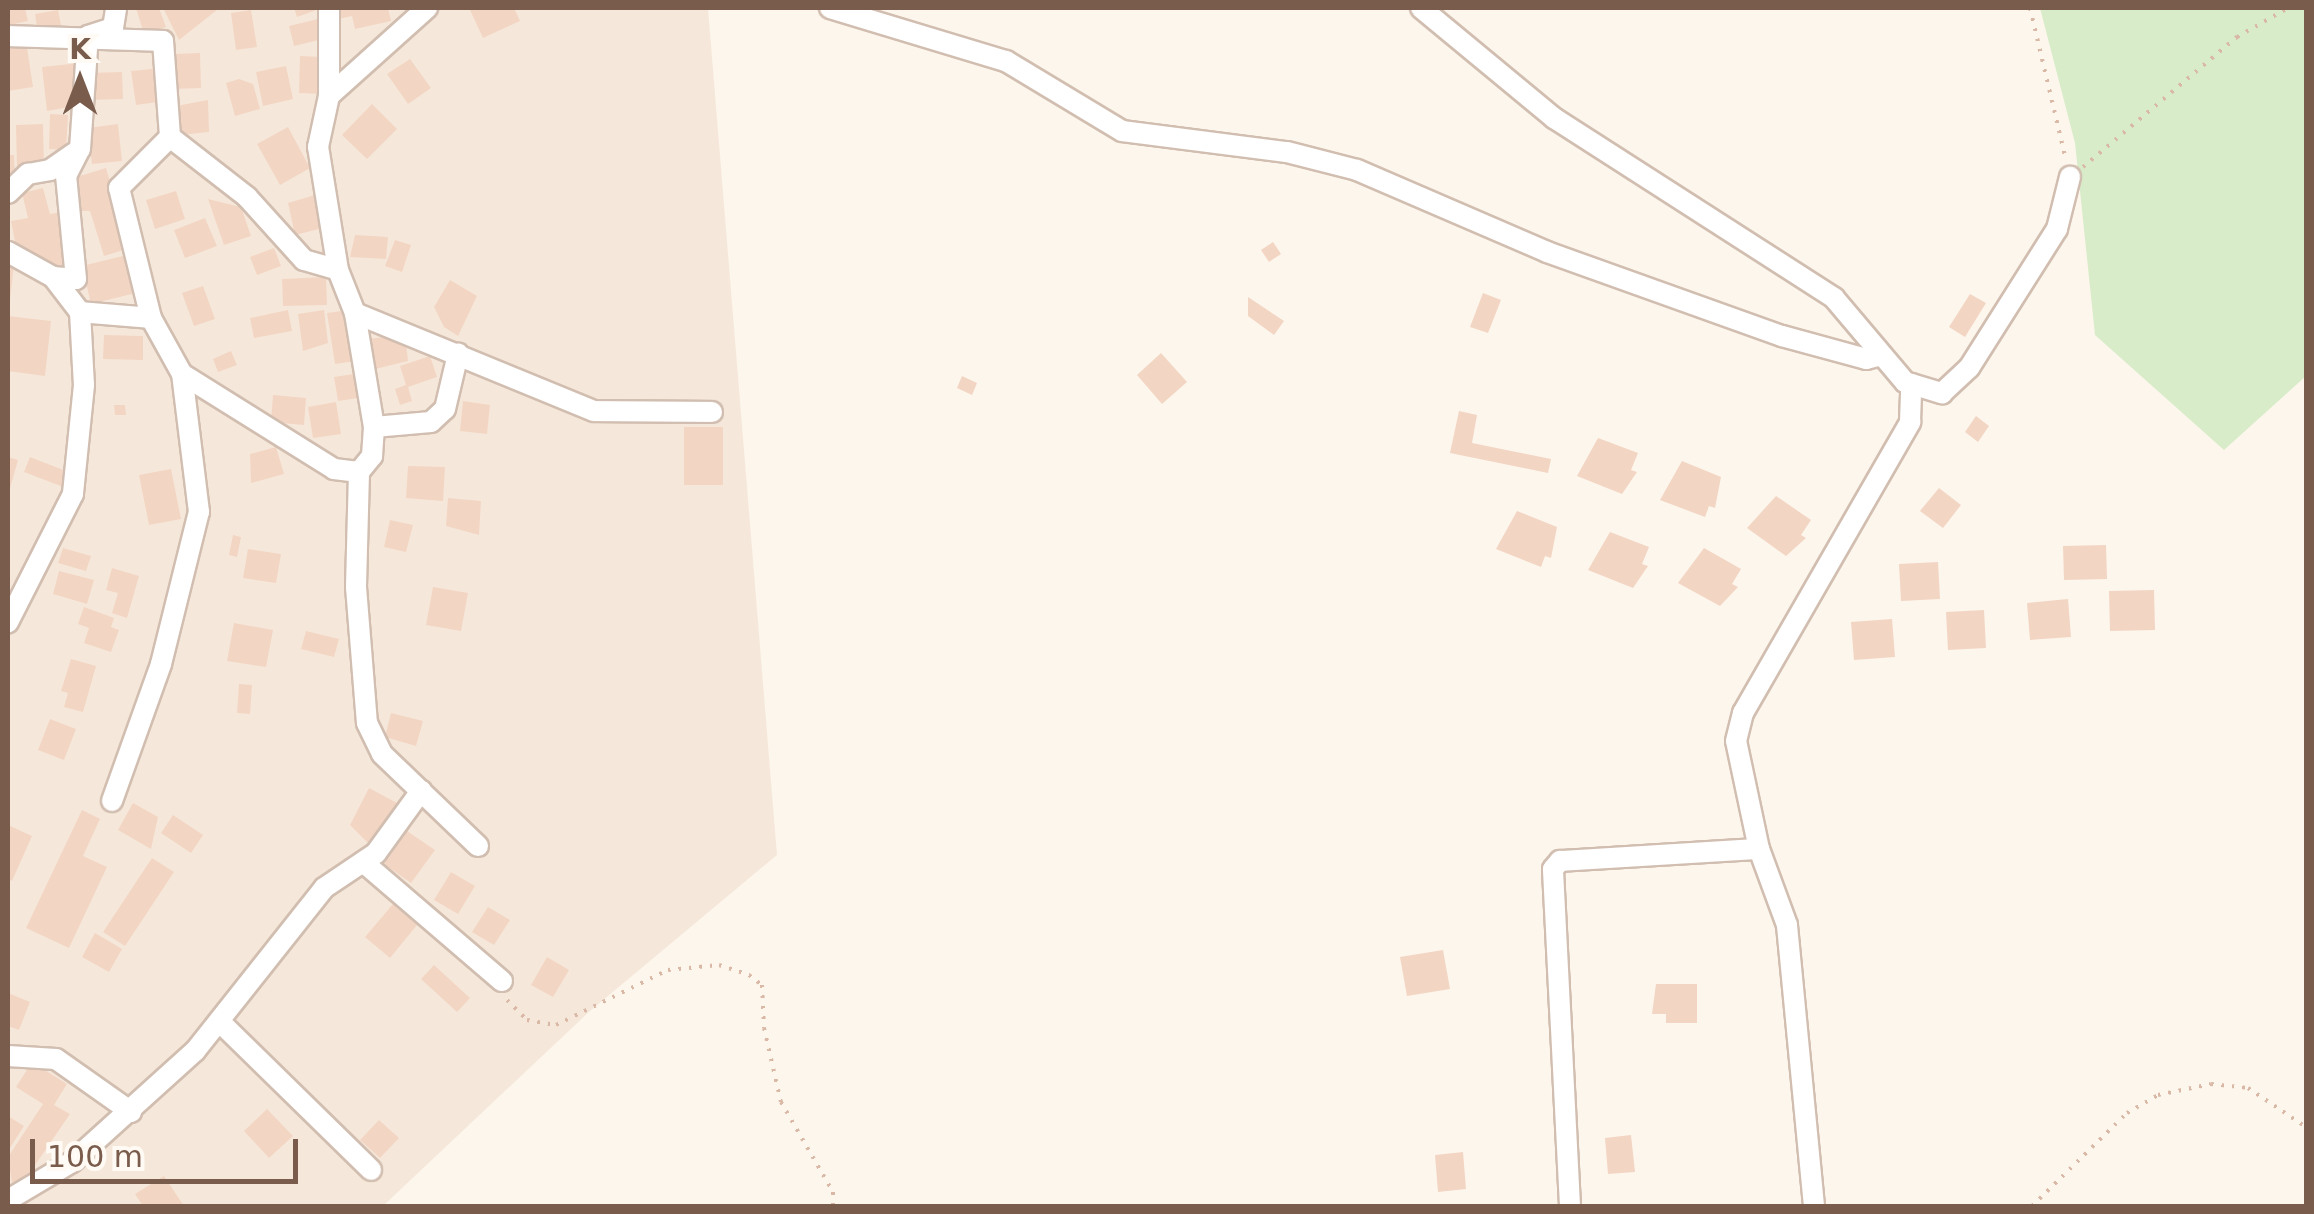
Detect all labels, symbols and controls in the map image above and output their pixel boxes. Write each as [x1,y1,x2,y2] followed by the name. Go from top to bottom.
[30,30,130,130] north arrow
[69,33,91,66] text: K
[35,1119,302,1181] scale bar
[47,1139,143,1174] text: 100 m

